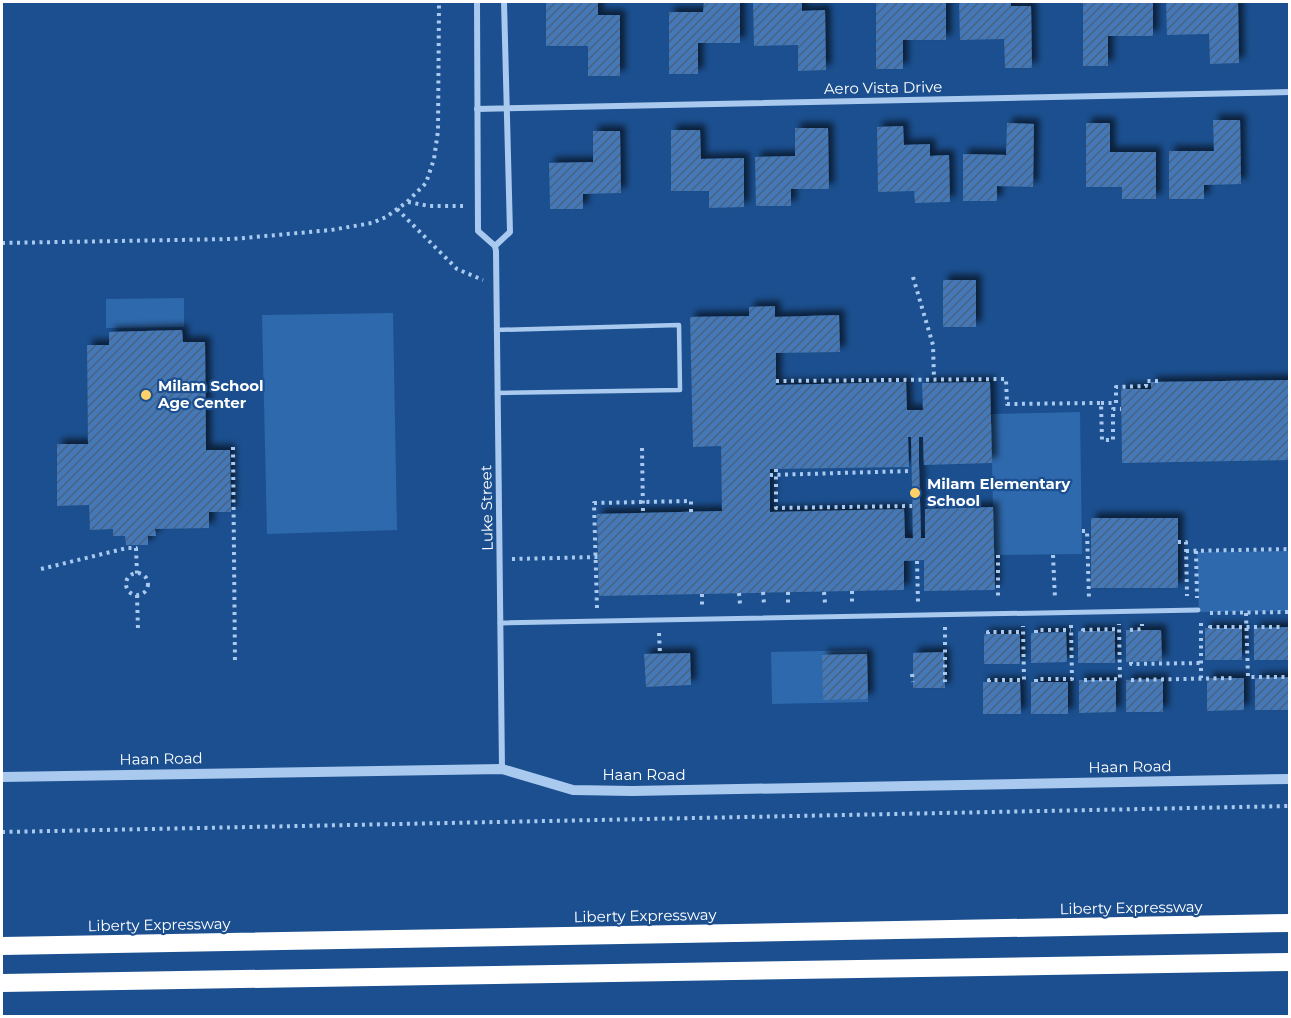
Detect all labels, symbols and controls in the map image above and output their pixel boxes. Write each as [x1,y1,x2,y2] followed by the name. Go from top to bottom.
[824,77,942,98] street label: Aero Vista Drive
[157,376,264,412] place label: Milam School Age Center
[139,388,153,402] marker: Milam School Age Center
[476,465,497,551] street label: Luke Street
[927,474,1071,510] place label: Milam Elementary School
[908,486,922,500] marker: Milam Elementary School
[119,748,203,769] street label: Haan Road
[1088,756,1172,777] street label: Haan Road
[602,765,686,784] street label: Haan Road
[1059,897,1203,918] street label: Liberty Expressway
[573,905,717,926] street label: Liberty Expressway
[87,914,231,935] street label: Liberty Expressway

